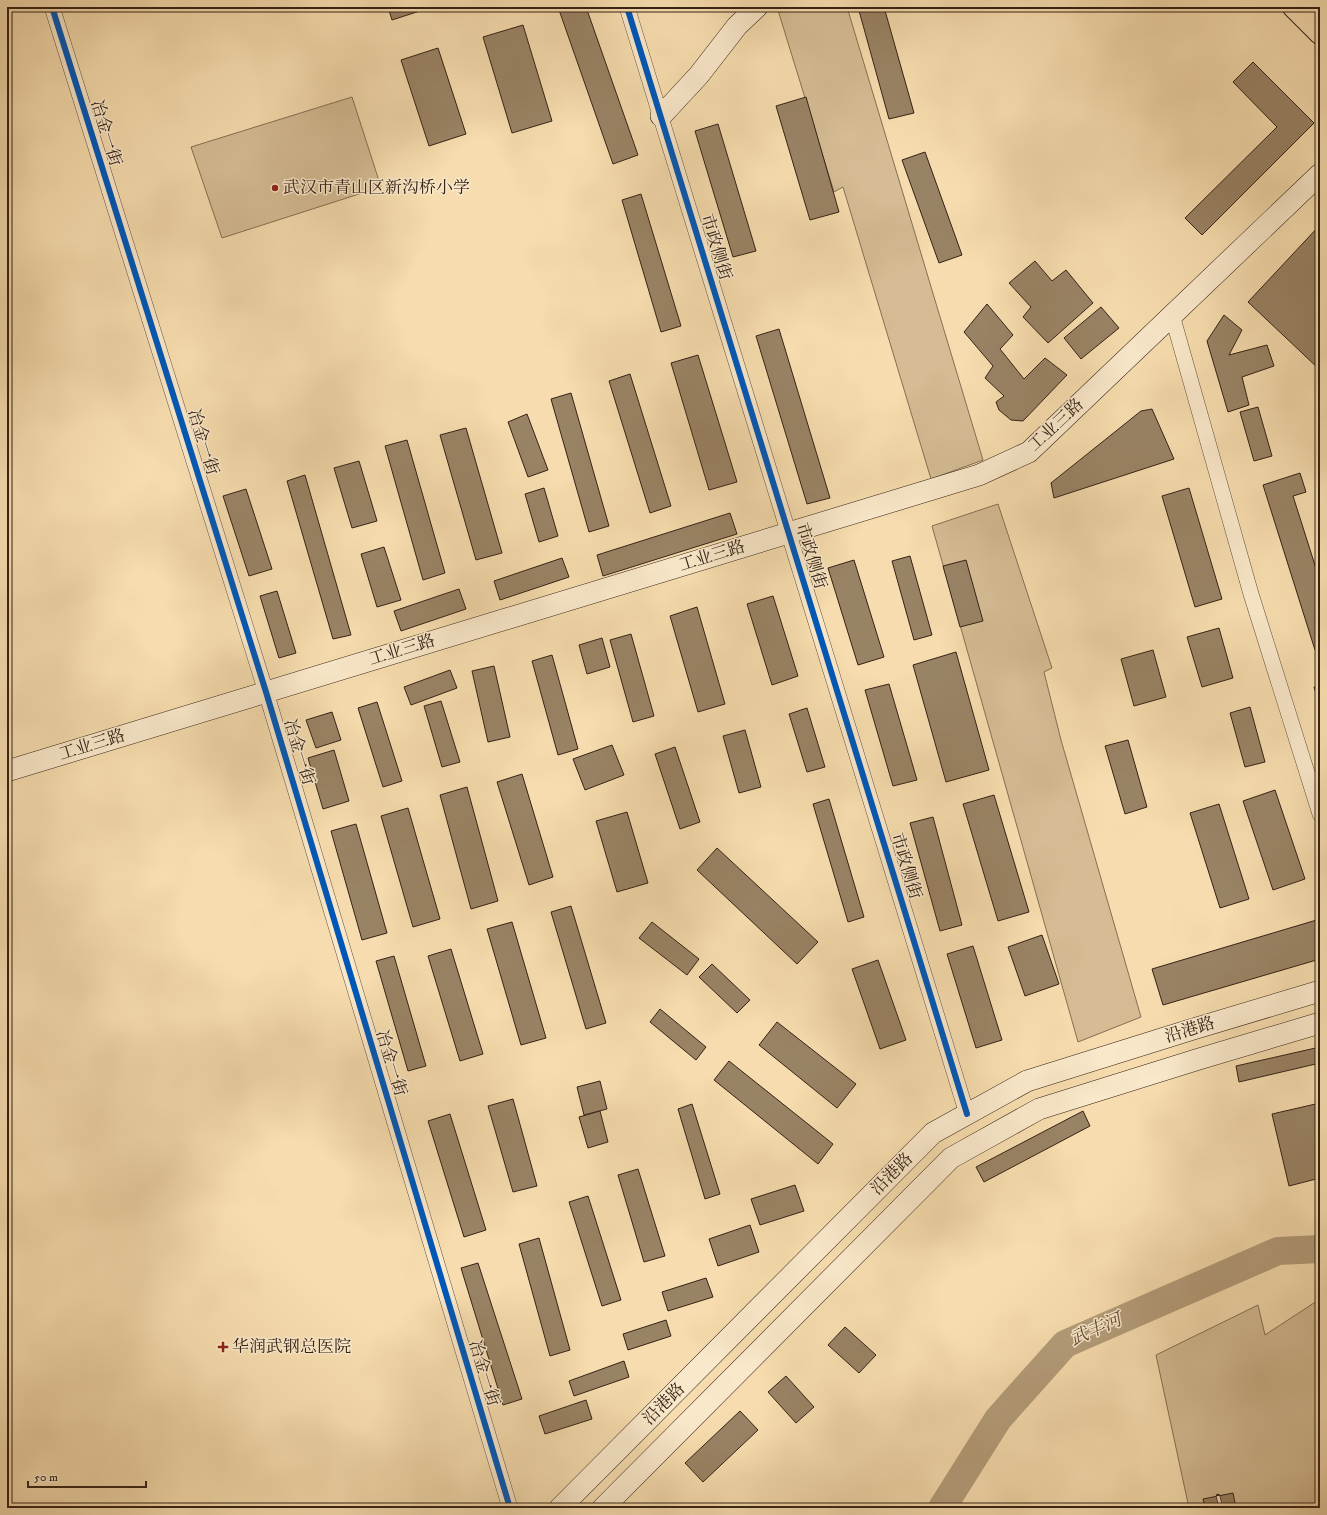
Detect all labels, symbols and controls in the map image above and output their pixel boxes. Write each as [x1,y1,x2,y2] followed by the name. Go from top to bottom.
[86,97,126,169] street label: 冶金一街
[283,177,470,199] place label: 武汉市青山区新沟桥小学
[270,183,280,193] marker: 武汉市青山区新沟桥小学
[696,211,736,283] street label: 市政侧街
[1024,394,1088,456] street label: 工业三路
[183,406,223,478] street label: 冶金一街
[791,520,831,592] street label: 市政侧街
[676,536,748,576] street label: 工业三路
[366,630,438,670] street label: 工业三路
[279,716,319,788] street label: 冶金一街
[56,725,128,765] street label: 工业三路
[886,830,926,902] street label: 市政侧街
[1162,1012,1218,1048] street label: 沿港路
[371,1027,411,1099] street label: 冶金一街
[866,1148,918,1200] street label: 沿港路
[1067,1308,1128,1351] water label: 武丰河
[232,1336,351,1358] place label: 华润武钢总医院
[464,1337,504,1409] street label: 冶金一街
[217,1341,229,1353] marker: 华润武钢总医院
[638,1378,690,1430] street label: 沿港路
[28,1463,146,1489] scale bar
[34,1470,58,1485] text: 50 m

